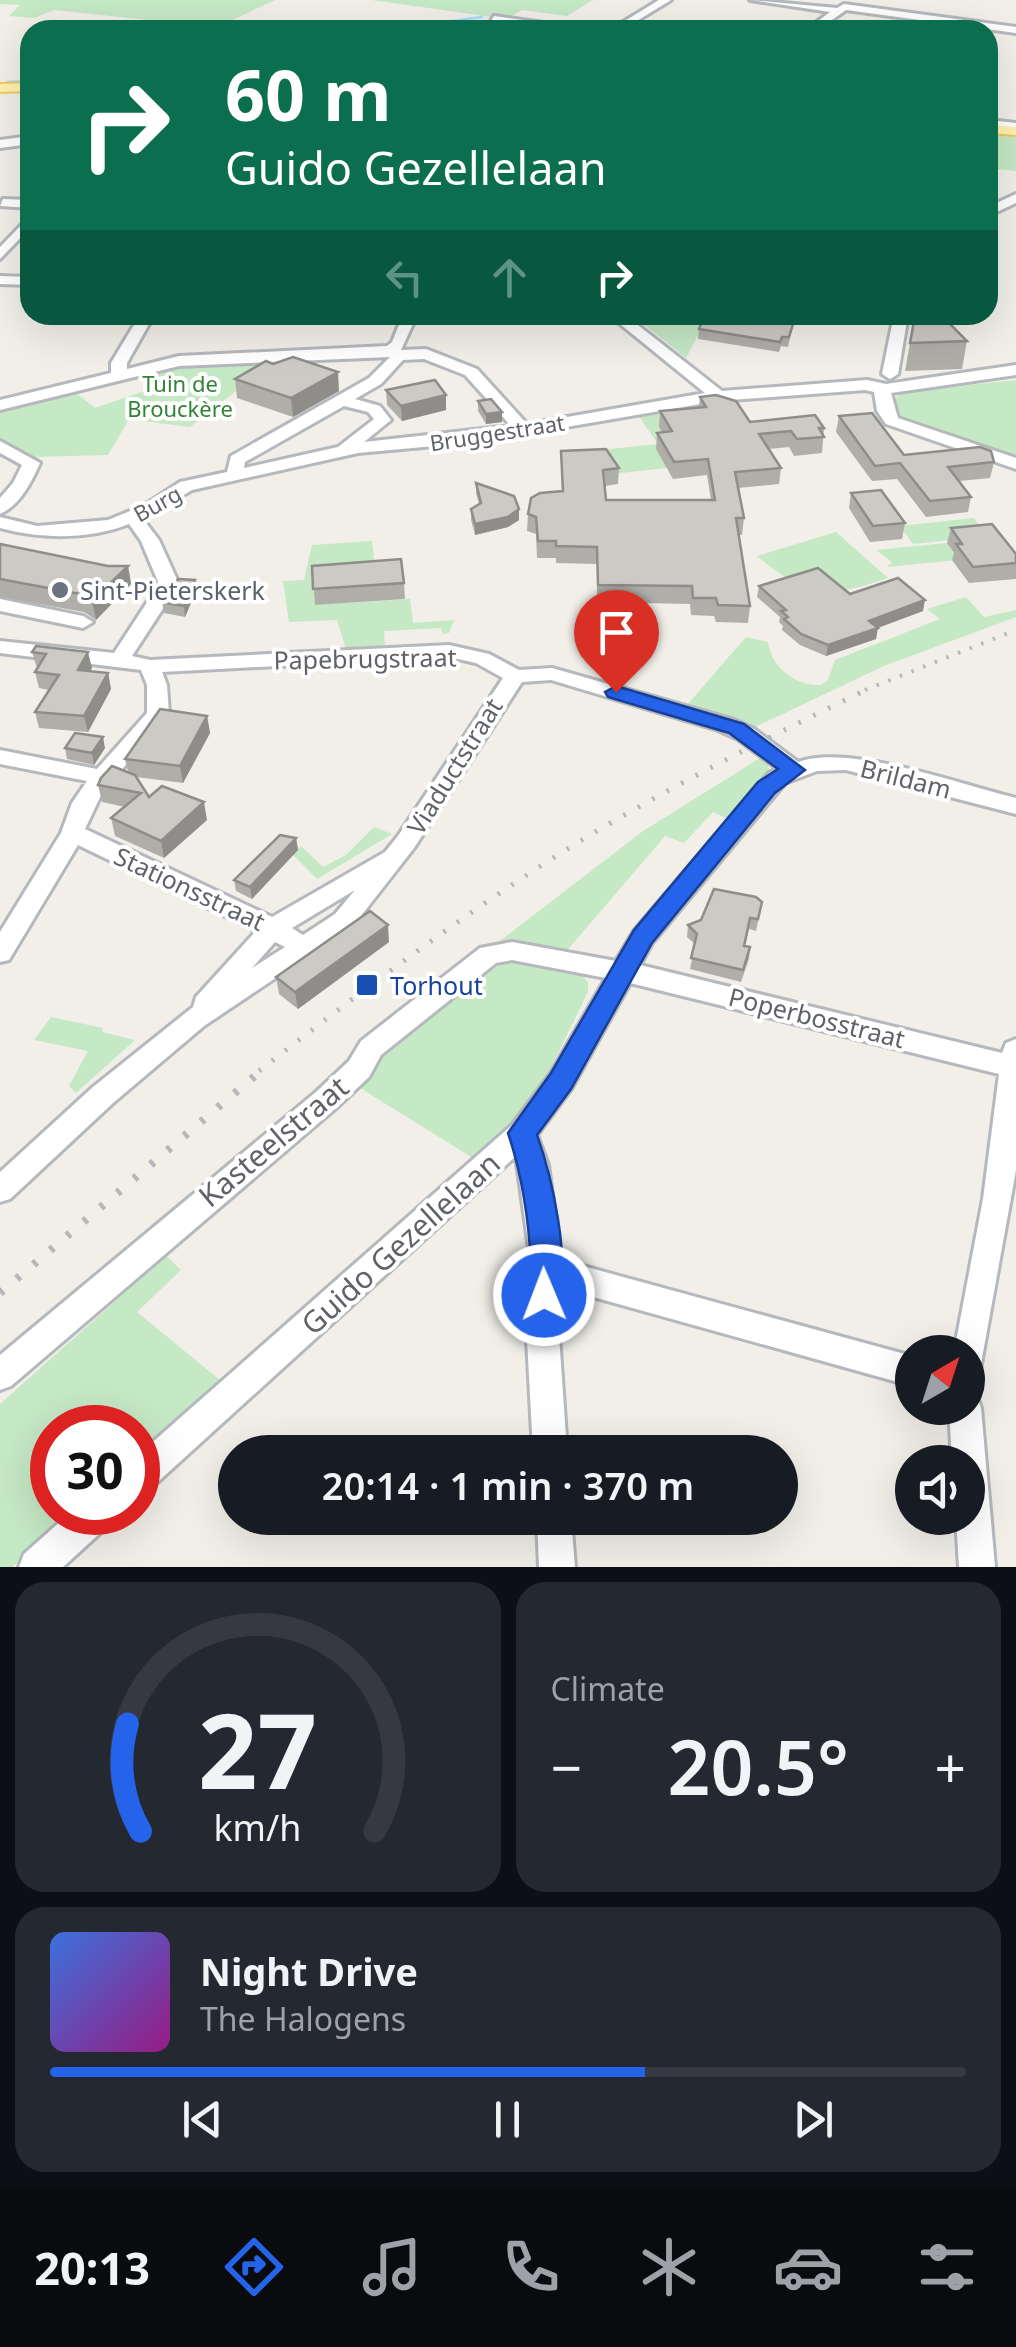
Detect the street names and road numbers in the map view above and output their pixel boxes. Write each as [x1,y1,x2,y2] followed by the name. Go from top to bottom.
[427,407,567,457] street label: Bruggestraat
[128,478,186,528] street label: Burg
[273,639,457,677] street label: Papebrugstraat
[398,691,510,841] street label: Viaductstraat
[857,750,955,806] street label: Brildam
[109,838,271,938] street label: Stationsstraat
[725,979,909,1055] street label: Poperbosstraat
[189,1066,357,1216] street label: Kasteelstraat
[292,1143,508,1343] street label: Guido Gezellelaan

